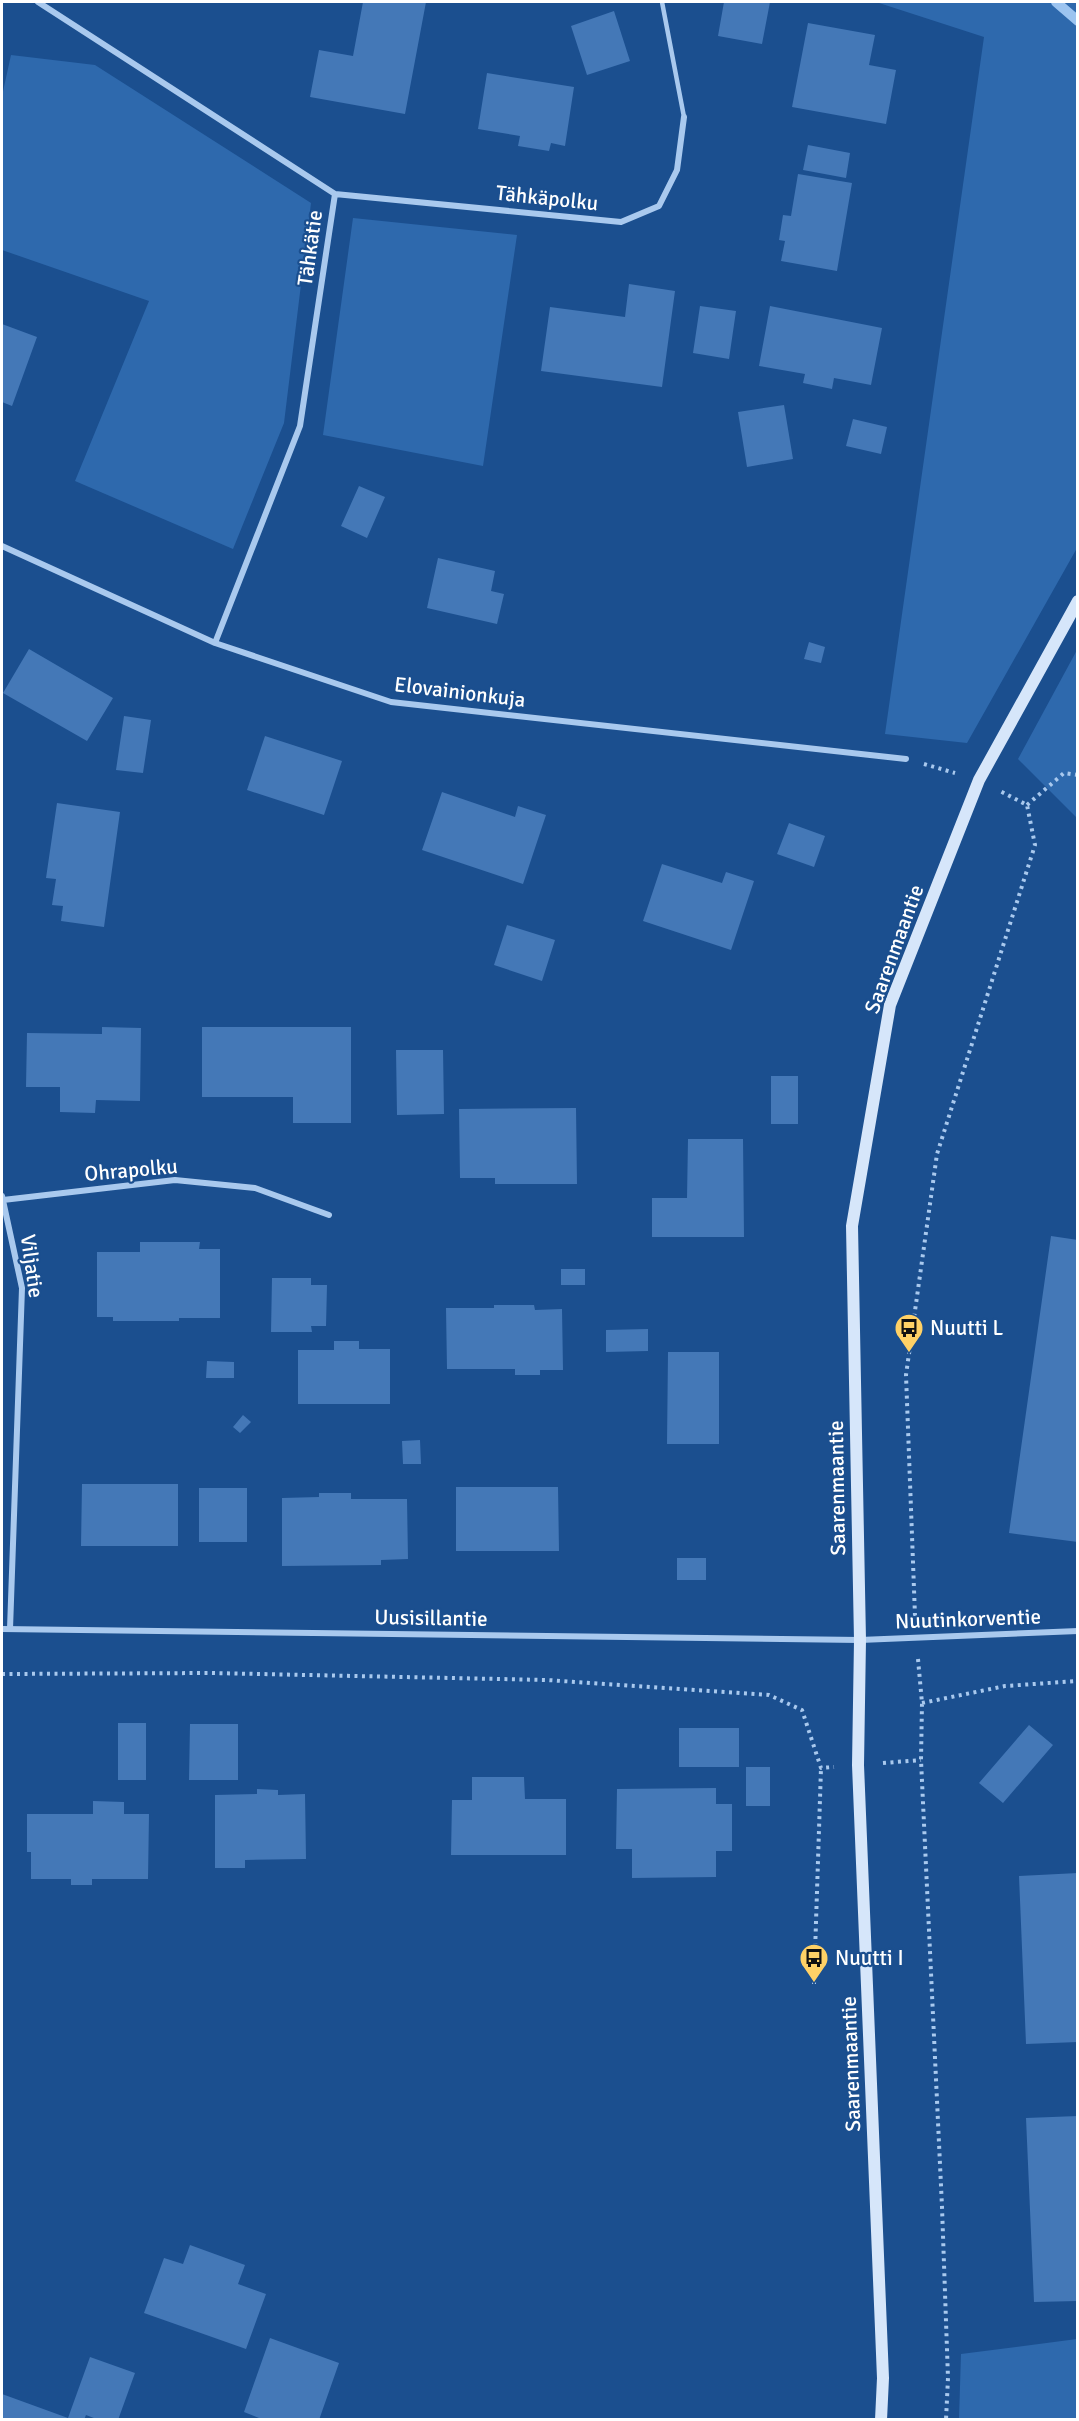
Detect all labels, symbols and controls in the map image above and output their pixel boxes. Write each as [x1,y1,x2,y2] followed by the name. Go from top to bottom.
[495,180,599,216] street label: Tähkäpolku
[292,208,328,288] street label: Tähkätie
[393,671,527,713] street label: Elovainionkuja
[859,881,929,1017] street label: Saarenmaantie
[83,1153,179,1187] street label: Ohrapolku
[15,1233,49,1299] street label: Viljatie
[893,1312,925,1354] bus stop icon: Nuutti L
[930,1315,1003,1341] place label: Nuutti L
[823,1420,851,1556] street label: Saarenmaantie
[894,1603,1042,1635] street label: Nuutinkorventie
[374,1604,488,1632] street label: Uusisillantie
[798,1942,830,1984] bus stop icon: Nuutti I
[835,1945,904,1971] place label: Nuutti I
[836,1996,866,2132] street label: Saarenmaantie

